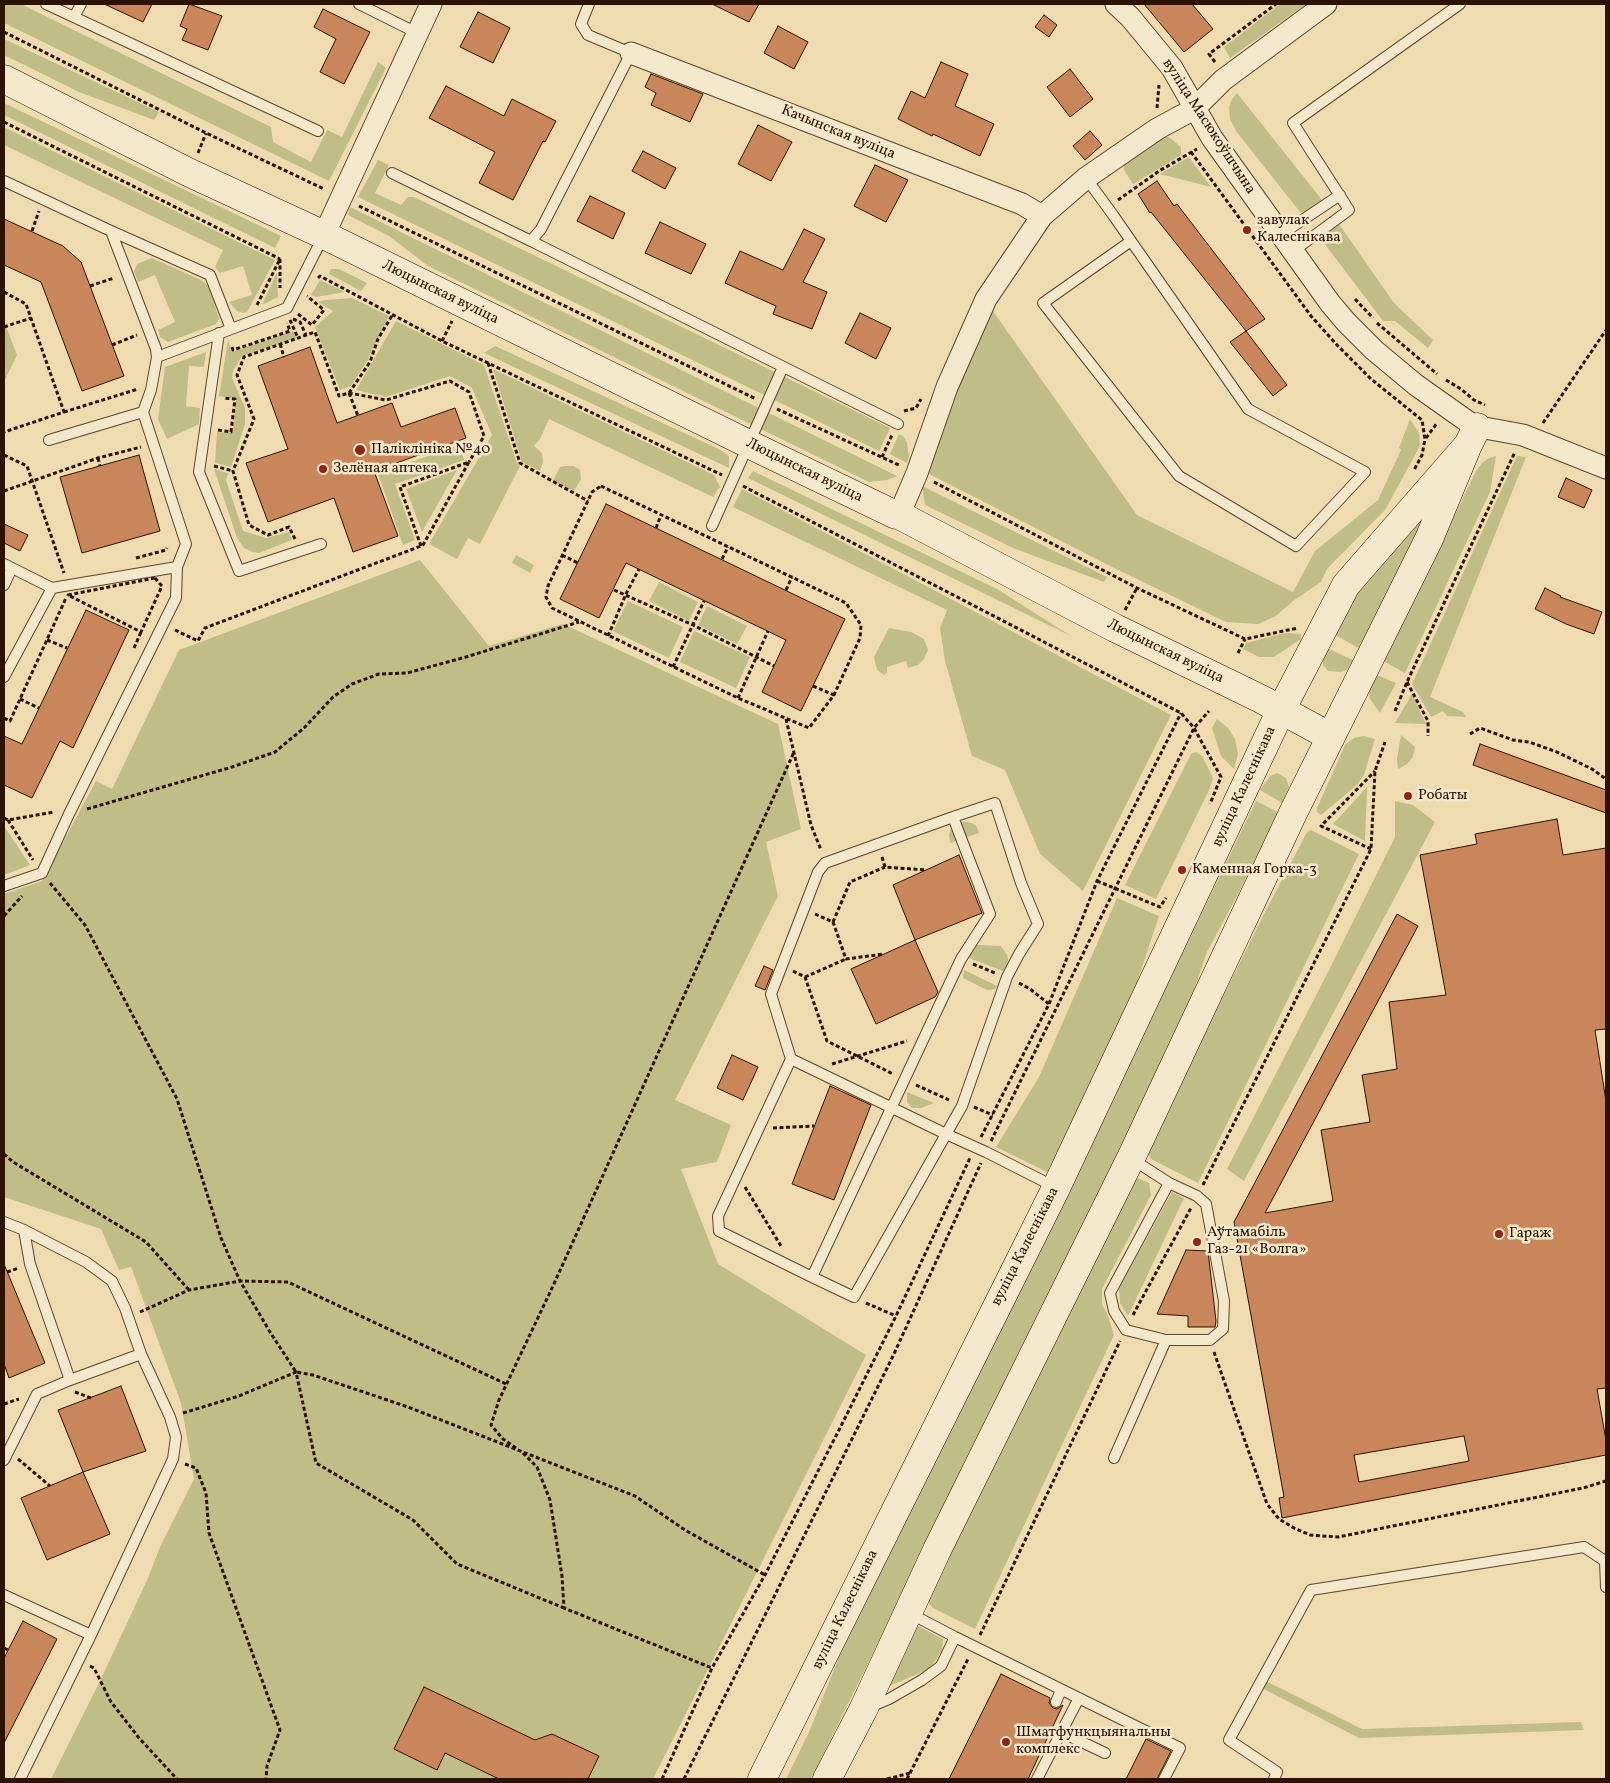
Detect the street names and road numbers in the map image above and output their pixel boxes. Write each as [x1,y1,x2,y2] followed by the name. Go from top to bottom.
[1157,56,1259,198] street label: вуліца Масюкоўшчына
[778,102,898,164] street label: Качынская вуліца
[379,257,501,329] street label: Люцынская вуліца
[743,435,865,507] street label: Люцынская вуліца
[1104,616,1226,688] street label: Люцынская вуліца
[1209,724,1281,850] street label: вуліца Калеснікава
[988,1185,1064,1309] street label: вуліца Калеснікава
[809,1547,883,1673] street label: вуліца Калеснікава

